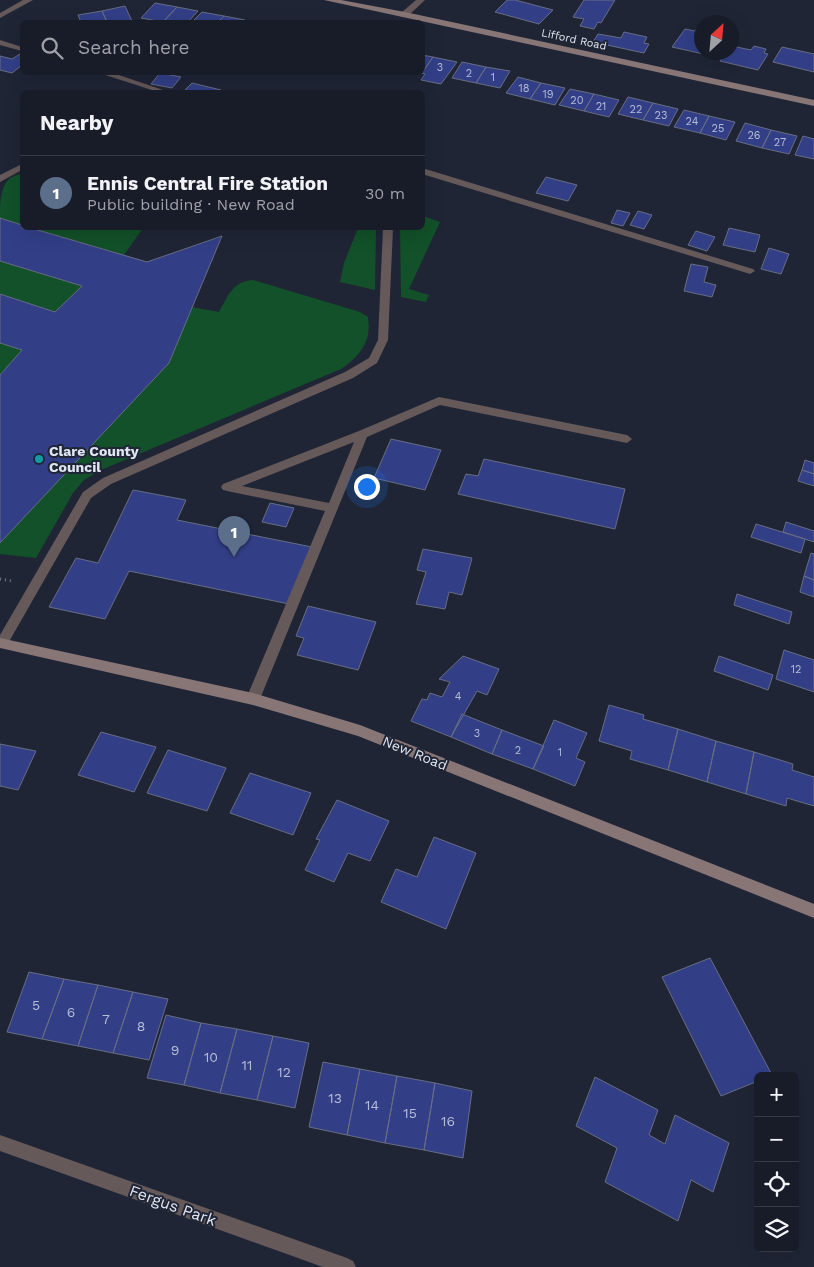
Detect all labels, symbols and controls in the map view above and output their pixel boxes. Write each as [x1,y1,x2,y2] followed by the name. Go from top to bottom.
[694,15,739,60] north arrow
[20,20,425,75] search box
[540,26,608,53] street label: Lifford Road
[38,34,66,62] icon: search
[78,36,189,59] text: Search here
[437,61,443,74] house number: 3
[466,67,472,80] house number: 2
[491,71,495,84] house number: 1
[518,82,530,95] house number: 18
[542,88,554,101] house number: 19
[570,94,584,107] house number: 20
[596,100,606,113] house number: 21
[630,103,642,116] house number: 22
[655,109,667,122] house number: 23
[40,110,113,135] text: Nearby
[686,115,699,128] house number: 24
[712,122,724,135] house number: 25
[747,129,761,142] house number: 26
[774,136,786,149] house number: 27
[87,172,328,195] text: Ennis Central Fire Station
[53,184,59,203] text: 1
[365,184,405,203] text: 30 m
[87,195,295,214] text: Public building · New Road
[49,443,139,475] place label: Clare County Council
[33,453,45,465] marker: Clare County Council
[354,474,380,500] your location
[218,516,250,557] pin: 1
[791,663,801,676] house number: 12
[455,690,462,703] house number: 4
[474,727,480,740] house number: 3
[380,733,450,773] street label: New Road
[515,744,521,757] house number: 2
[558,746,562,759] house number: 1
[32,997,40,1013] house number: 5
[67,1004,75,1020] house number: 6
[102,1011,110,1027] house number: 7
[137,1018,145,1034] house number: 8
[171,1042,179,1058] house number: 9
[204,1049,218,1065] house number: 10
[242,1057,252,1073] house number: 11
[277,1064,291,1080] house number: 12
[754,1072,799,1252] map controls
[754,1072,799,1117] button: +
[328,1090,342,1106] house number: 13
[365,1097,379,1113] house number: 14
[403,1105,417,1121] house number: 15
[441,1113,455,1129] house number: 16
[754,1117,799,1162] button: −
[754,1162,799,1207] button: locate
[127,1181,219,1230] street label: Fergus Park
[754,1207,799,1252] button: layers

